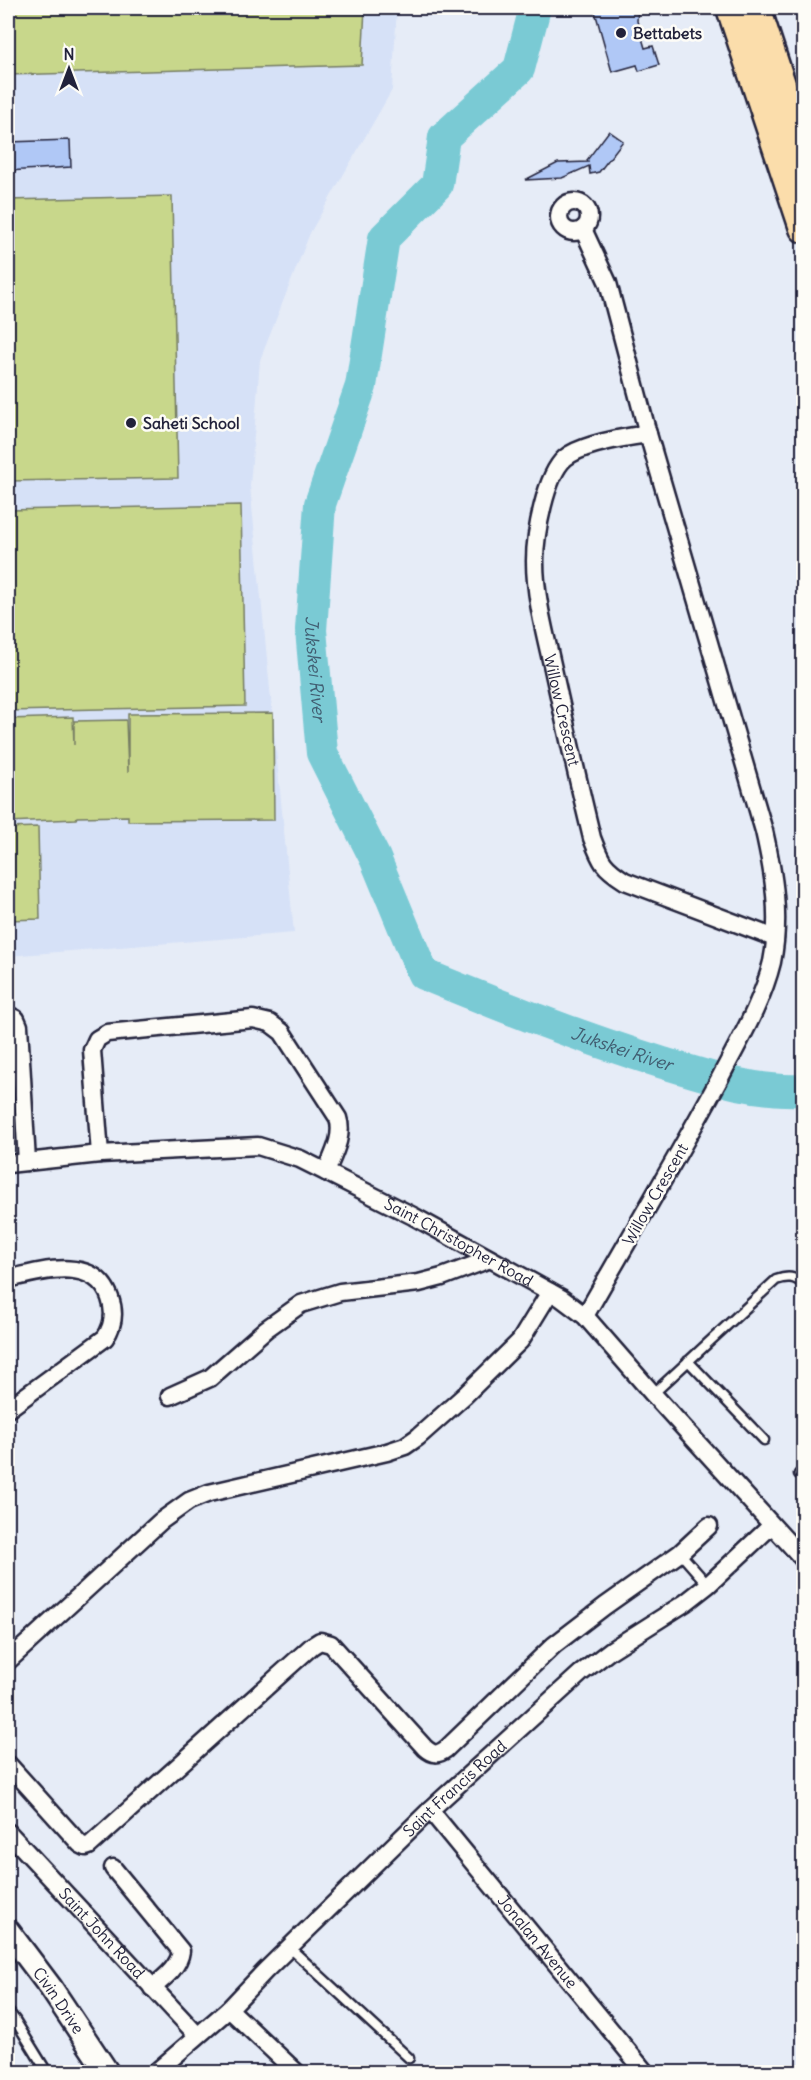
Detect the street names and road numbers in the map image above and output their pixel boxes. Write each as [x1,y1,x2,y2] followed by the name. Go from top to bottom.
[540,652,585,768] street label: Willow Crescent
[618,1139,692,1248] street label: Willow Crescent
[381,1193,537,1291] street label: Saint Christopher Road
[399,1736,510,1841] street label: Saint Francis Road
[55,1883,149,1983] street label: Saint John Road
[494,1891,582,1992] street label: Jonalan Avenue
[29,1963,89,2037] street label: Civin Drive

